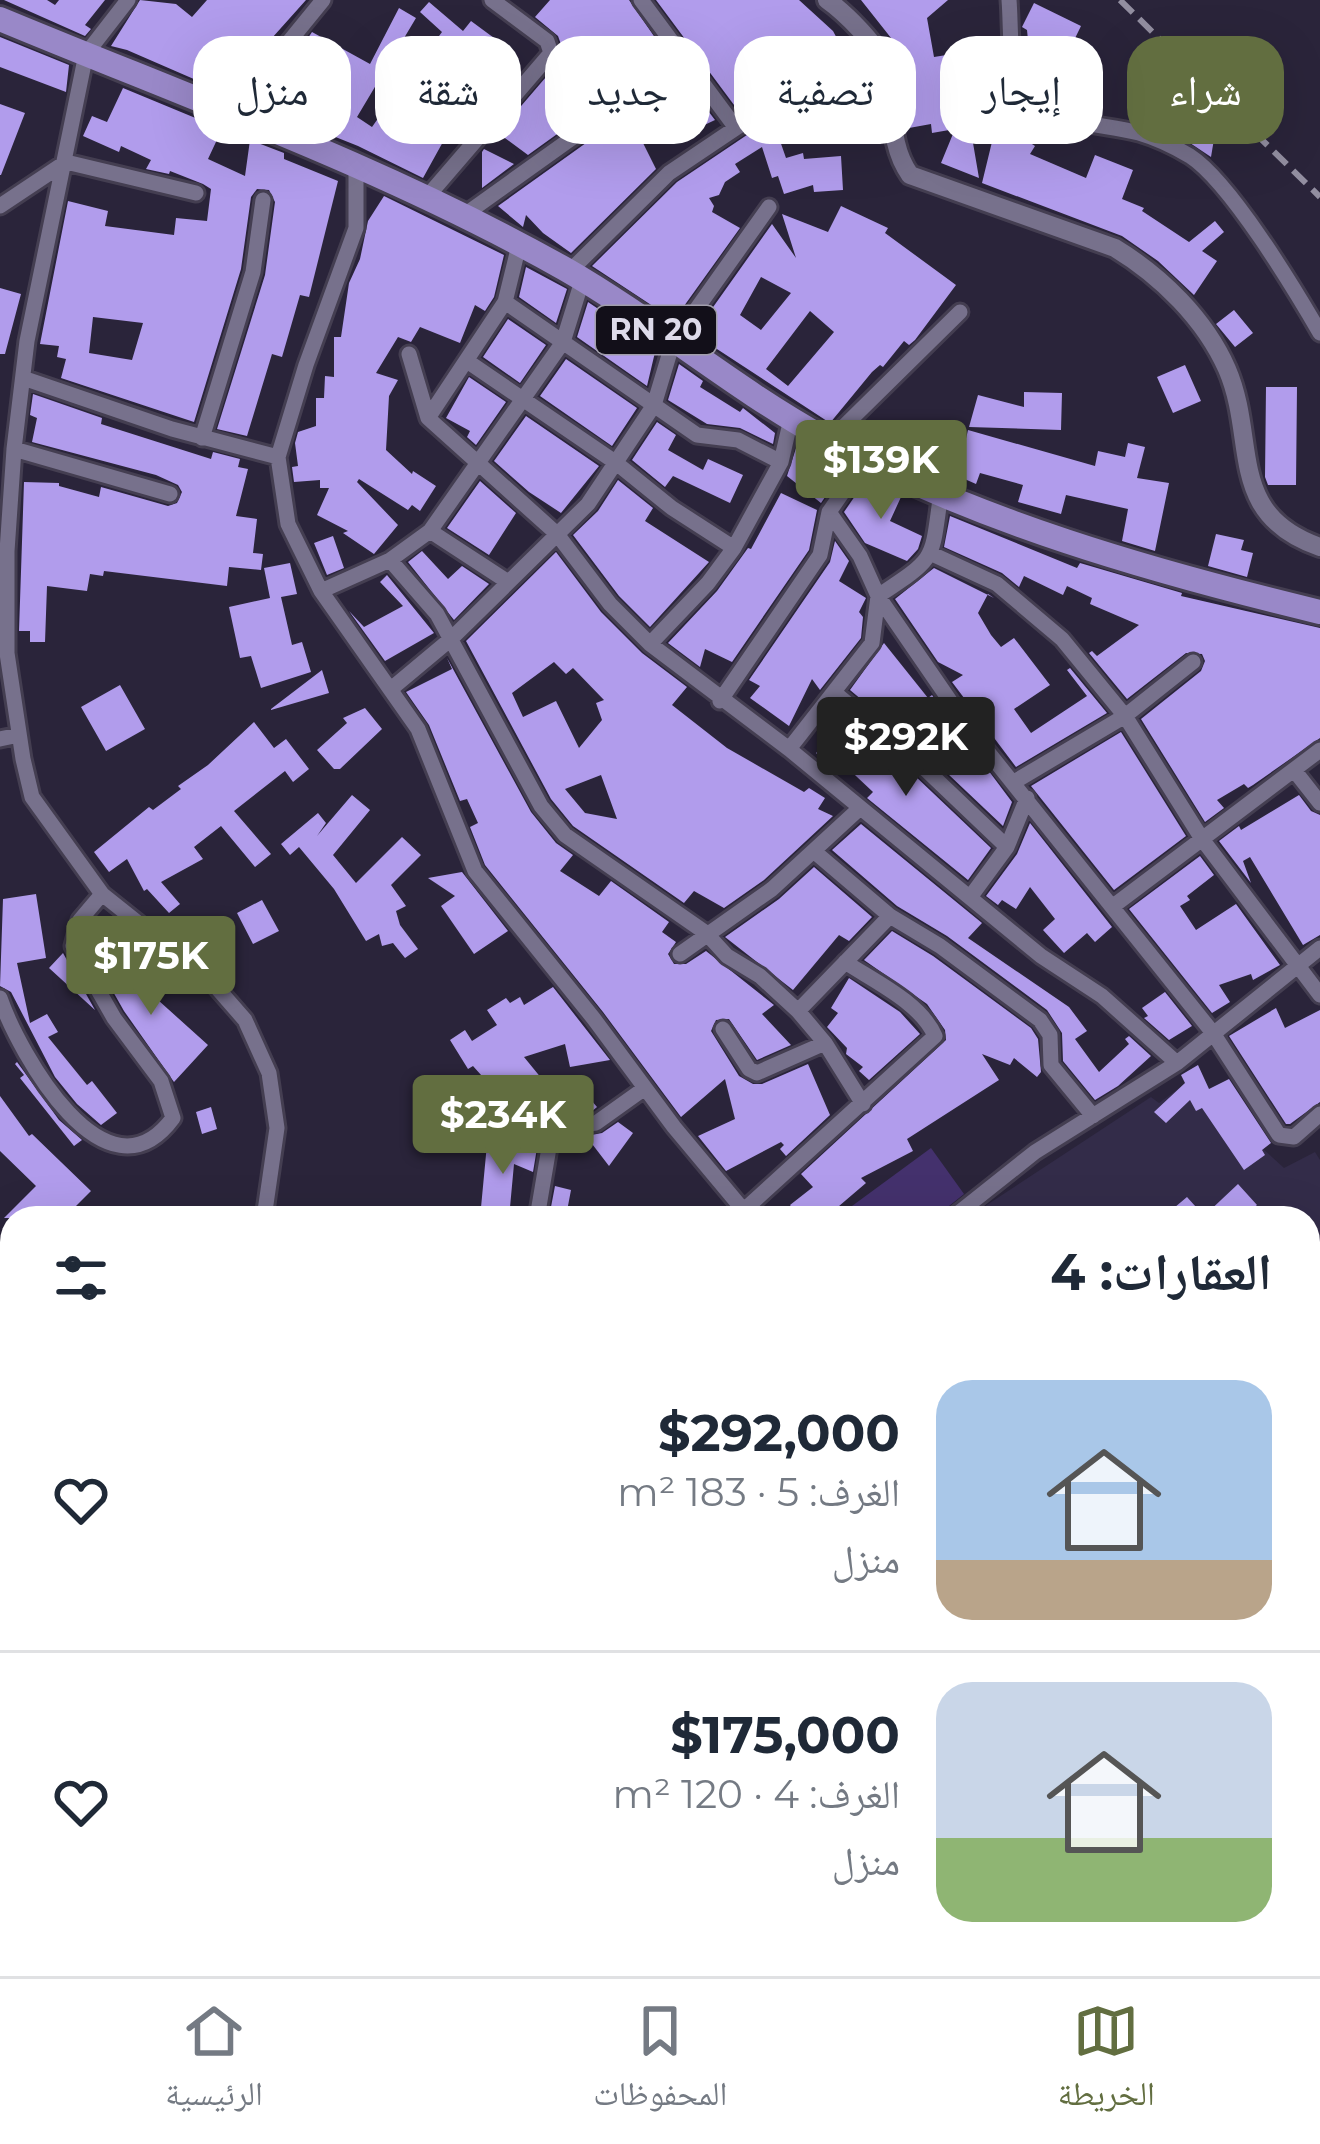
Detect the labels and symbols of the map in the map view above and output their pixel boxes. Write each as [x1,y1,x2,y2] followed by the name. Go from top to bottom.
[596,306,716,354] road number: RN 20
[797,420,965,522] pin: $139K
[822,697,990,799] pin: $292K
[67,916,235,1018] pin: $175K
[419,1075,587,1177] pin: $234K

